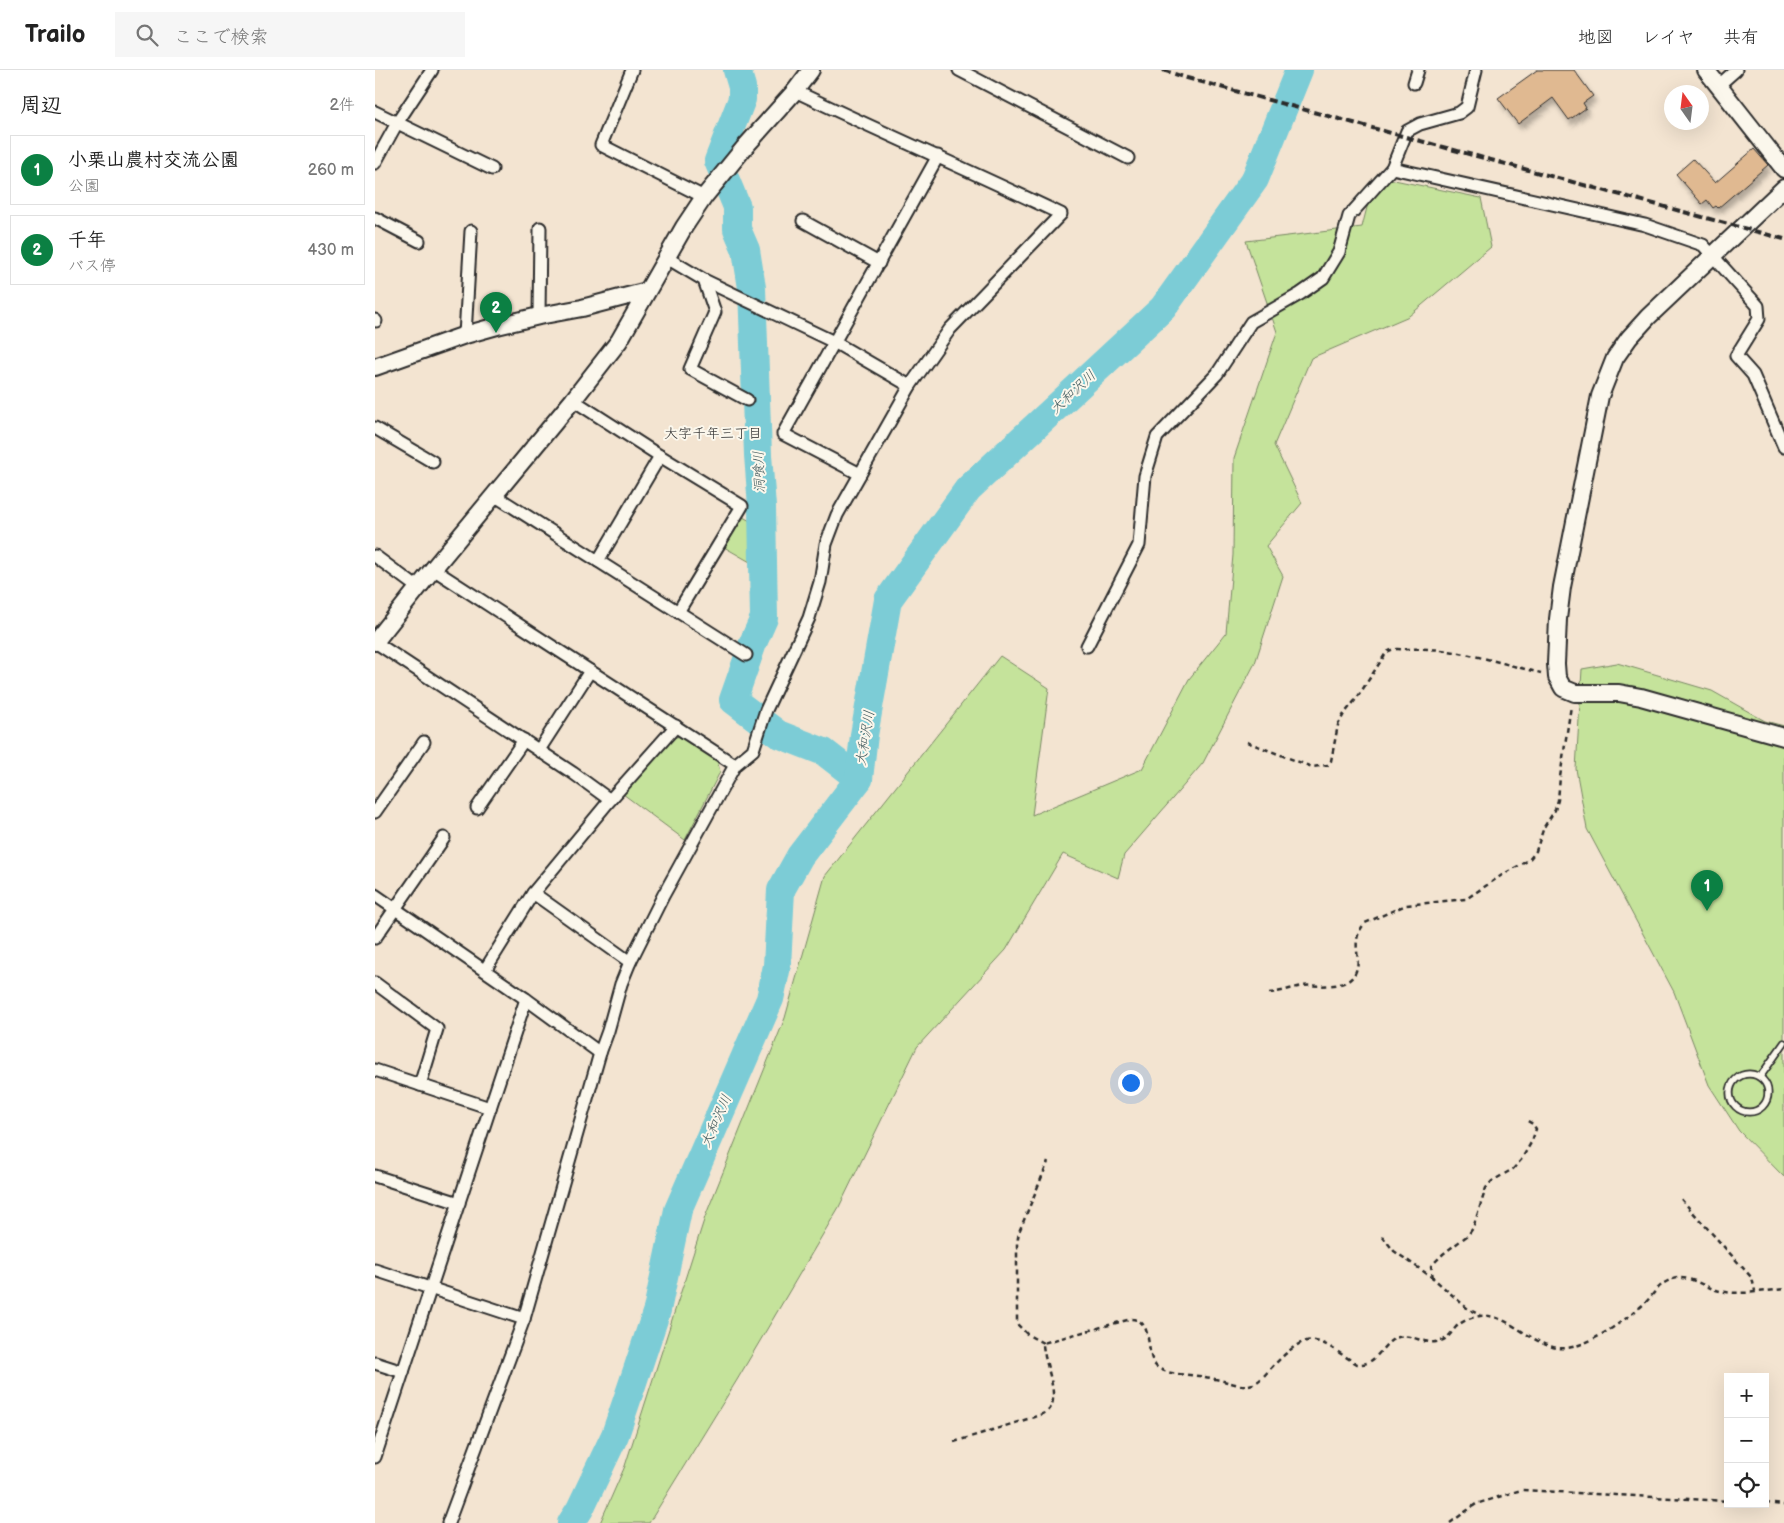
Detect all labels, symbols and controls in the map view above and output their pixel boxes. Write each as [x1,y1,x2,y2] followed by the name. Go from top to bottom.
[115,12,465,57] search box
[25,20,85,49] text: Trailo
[133,21,161,49] icon: search
[173,26,268,49] text: ここで検索
[1578,27,1614,48] text: 地図
[1642,27,1695,48] text: レイヤ
[1723,27,1759,48] text: 共有
[1664,85,1709,130] north arrow
[20,93,62,118] text: 周辺
[330,96,355,115] text: 2件
[68,149,239,172] text: 小栗山農村交流公園
[34,161,40,180] text: 1
[308,161,354,180] text: 260 m
[68,177,100,196] text: 公園
[68,229,106,252] text: 千年
[32,241,42,260] text: 2
[307,241,354,260] text: 430 m
[68,257,116,276] text: バス停
[480,292,512,333] pin: 2
[1047,367,1099,417] water label: 大和沢川
[664,425,762,442] district label: 大字千年三丁目
[750,451,768,493] water label: 洞喰川
[852,709,878,767] water label: 大和沢川
[1691,870,1723,911] pin: 1
[1118,1070,1144,1096] your location
[697,1092,735,1150] water label: 大和沢川
[1724,1373,1769,1508] map controls
[1724,1373,1769,1418] button: +
[1724,1418,1769,1463] button: −
[1724,1463,1769,1508] button: locate

